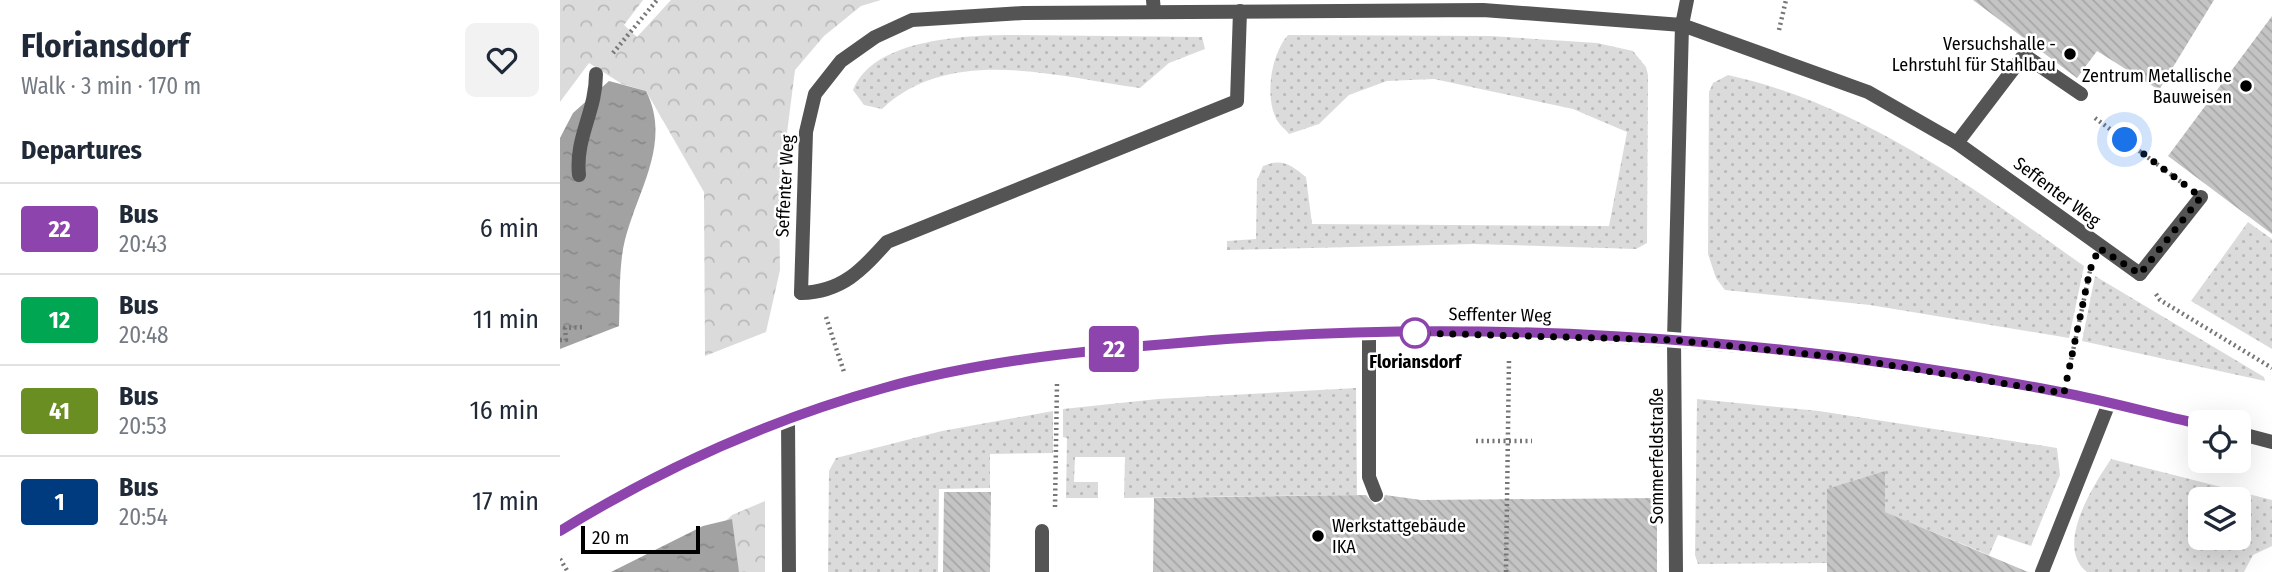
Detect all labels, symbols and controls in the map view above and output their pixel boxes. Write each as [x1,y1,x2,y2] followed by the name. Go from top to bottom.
[465,23,539,97] button: heart
[21,26,189,66] text: Floriansdorf
[1892,33,2056,76] place label: Versuchshalle - Lehrstuhl für Stahlbau
[2062,46,2078,62] marker: Versuchshalle - Lehrstuhl für Stahlbau
[2082,65,2232,108] place label: Zentrum Metallische Bauweisen
[21,72,201,100] text: Walk · 3 min · 170 m
[2238,78,2254,94] marker: Zentrum Metallische Bauweisen
[2107,122,2142,157] your location
[771,134,799,238] street label: Seffenter Weg
[21,135,142,166] text: Departures
[2009,152,2105,232] street label: Seffenter Weg
[119,199,158,230] text: Bus
[480,213,539,244] text: 6 min
[48,215,71,243] text: 22
[119,230,167,258] text: 20:43
[119,290,158,321] text: Bus
[1448,303,1552,327] street label: Seffenter Weg
[473,304,539,335] text: 11 min
[49,306,70,334] text: 12
[1400,318,1430,348] marker: Floriansdorf
[119,321,169,349] text: 20:48
[1082,326,1146,372] line badge: 22
[1103,335,1125,363] text: 22
[1369,351,1463,373] place label: Floriansdorf
[119,381,158,412] text: Bus
[1646,388,1668,524] street label: Sommerfeldstraße
[470,395,539,426] text: 16 min
[49,397,70,425] text: 41
[2188,410,2251,550] map controls
[2188,410,2251,473] button: locate
[119,412,167,440] text: 20:53
[119,472,158,503] text: Bus
[472,486,539,517] text: 17 min
[2188,487,2251,550] button: layers
[54,488,65,516] text: 1
[119,503,168,531] text: 20:54
[1332,515,1466,558] place label: Werkstattgebäude IKA
[581,523,700,555] scale bar
[592,526,629,549] text: 20 m
[1310,528,1326,544] marker: Werkstattgebäude IKA

